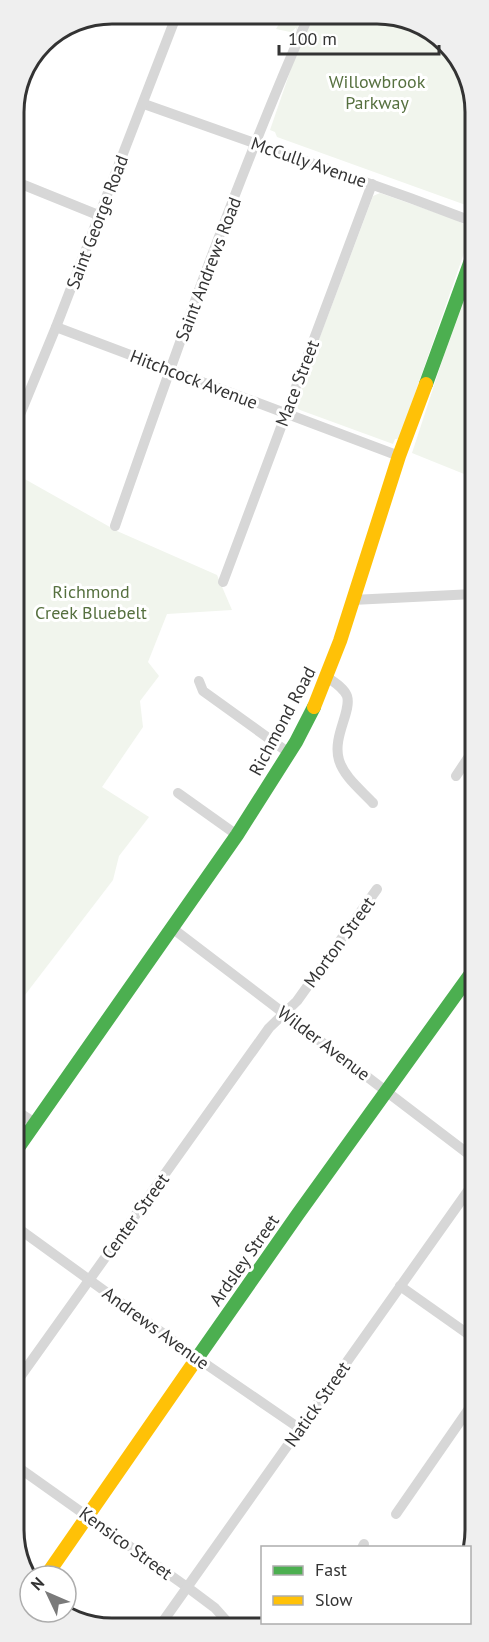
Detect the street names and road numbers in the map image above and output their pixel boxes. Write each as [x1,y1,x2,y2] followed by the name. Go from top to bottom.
[248,131,370,193] street label: McCully Avenue
[61,152,133,292] street label: Saint George Road
[170,194,246,344] street label: Saint Andrews Road
[270,336,324,430] street label: Mace Street
[127,344,261,414] street label: Hitchcock Avenue
[244,663,320,779] street label: Richmond Road
[298,892,380,992] street label: Morton Street
[273,1001,375,1085] street label: Wilder Avenue
[96,1169,174,1263] street label: Center Street
[204,1210,284,1310] street label: Ardsley Street
[98,1282,214,1374] street label: Andrews Avenue
[279,1357,355,1451] street label: Natick Street
[75,1501,177,1585] street label: Kensico Street

